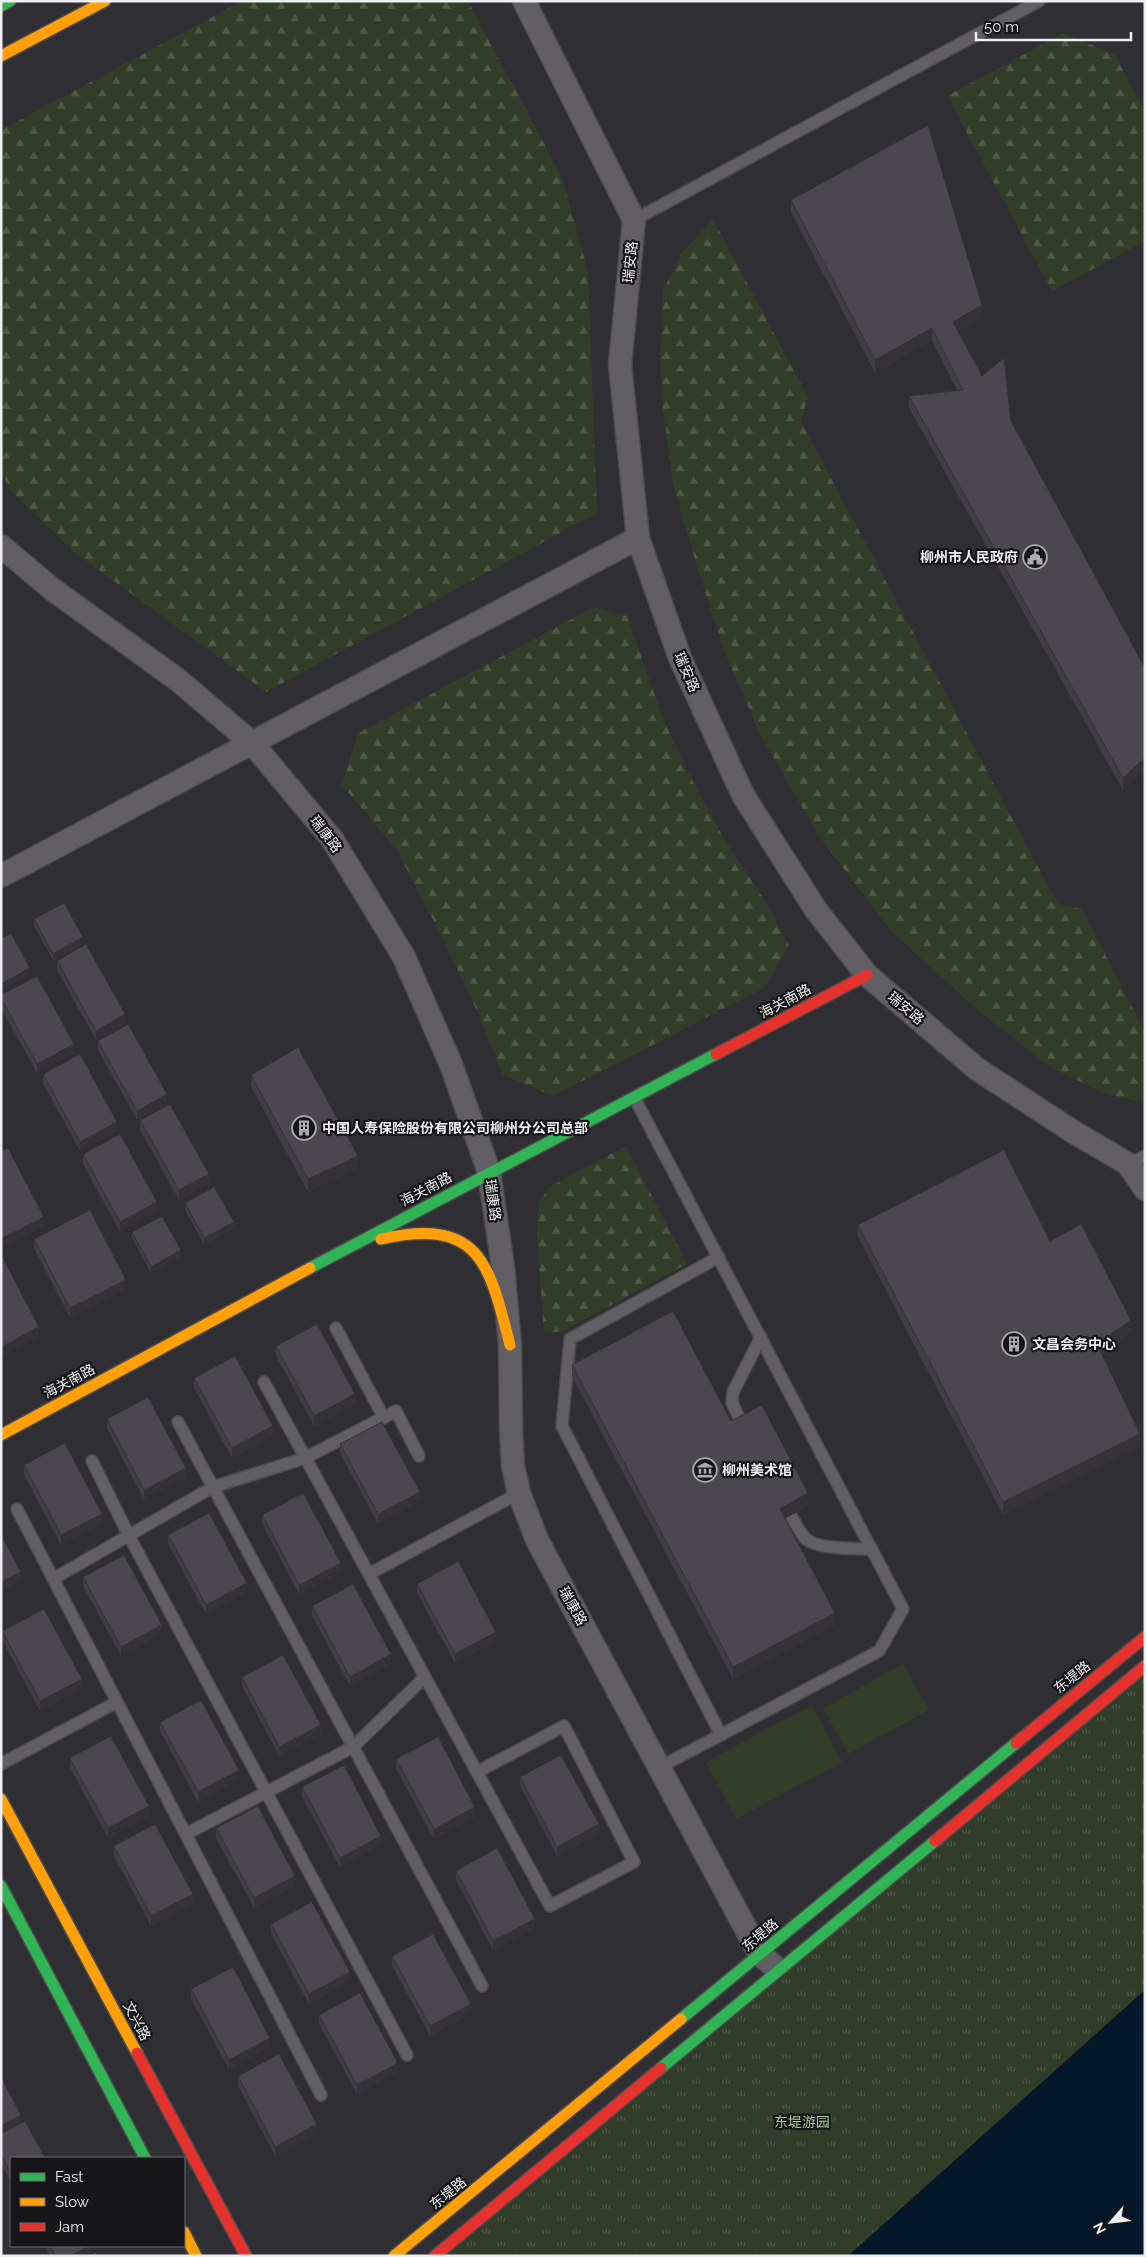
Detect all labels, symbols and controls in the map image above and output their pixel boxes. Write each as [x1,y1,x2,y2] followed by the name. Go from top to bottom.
[976,10,1131,42] scale bar
[984,18,1019,36] text: 50 m
[620,240,640,284] street label: 瑞安路
[1022,544,1048,570] public building icon: 柳州市人民政府
[920,549,1018,565] place label: 柳州市人民政府
[671,650,703,694] street label: 瑞安路
[307,812,345,856] street label: 瑞康路
[757,981,813,1021] street label: 海关南路
[885,988,927,1028] street label: 瑞安路
[291,1115,317,1141] building icon: 中国人寿保险股份有限公司柳州分公司总部
[322,1120,588,1136] place label: 中国人寿保险股份有限公司柳州分公司总部
[398,1169,454,1209] street label: 海关南路
[482,1178,504,1222] street label: 瑞康路
[1001,1331,1027,1357] building icon: 文昌会务中心
[1032,1336,1116,1352] place label: 文昌会务中心
[41,1361,97,1401] street label: 海关南路
[692,1457,718,1483] museum icon: 柳州美术馆
[722,1462,792,1478] place label: 柳州美术馆
[556,1584,590,1628] street label: 瑞康路
[1051,1658,1093,1696] street label: 东堤路
[739,1915,781,1955] street label: 东堤路
[120,1999,154,2043] street label: 文兴路
[774,2114,830,2130] park label: 东堤游园
[10,2157,185,2247] legend
[55,2168,83,2186] text: Fast
[427,2174,469,2212] street label: 东堤路
[55,2193,89,2211] text: Slow
[1086,2197,1136,2247] north arrow
[55,2218,84,2236] text: Jam
[1090,2220,1109,2237] text: N

